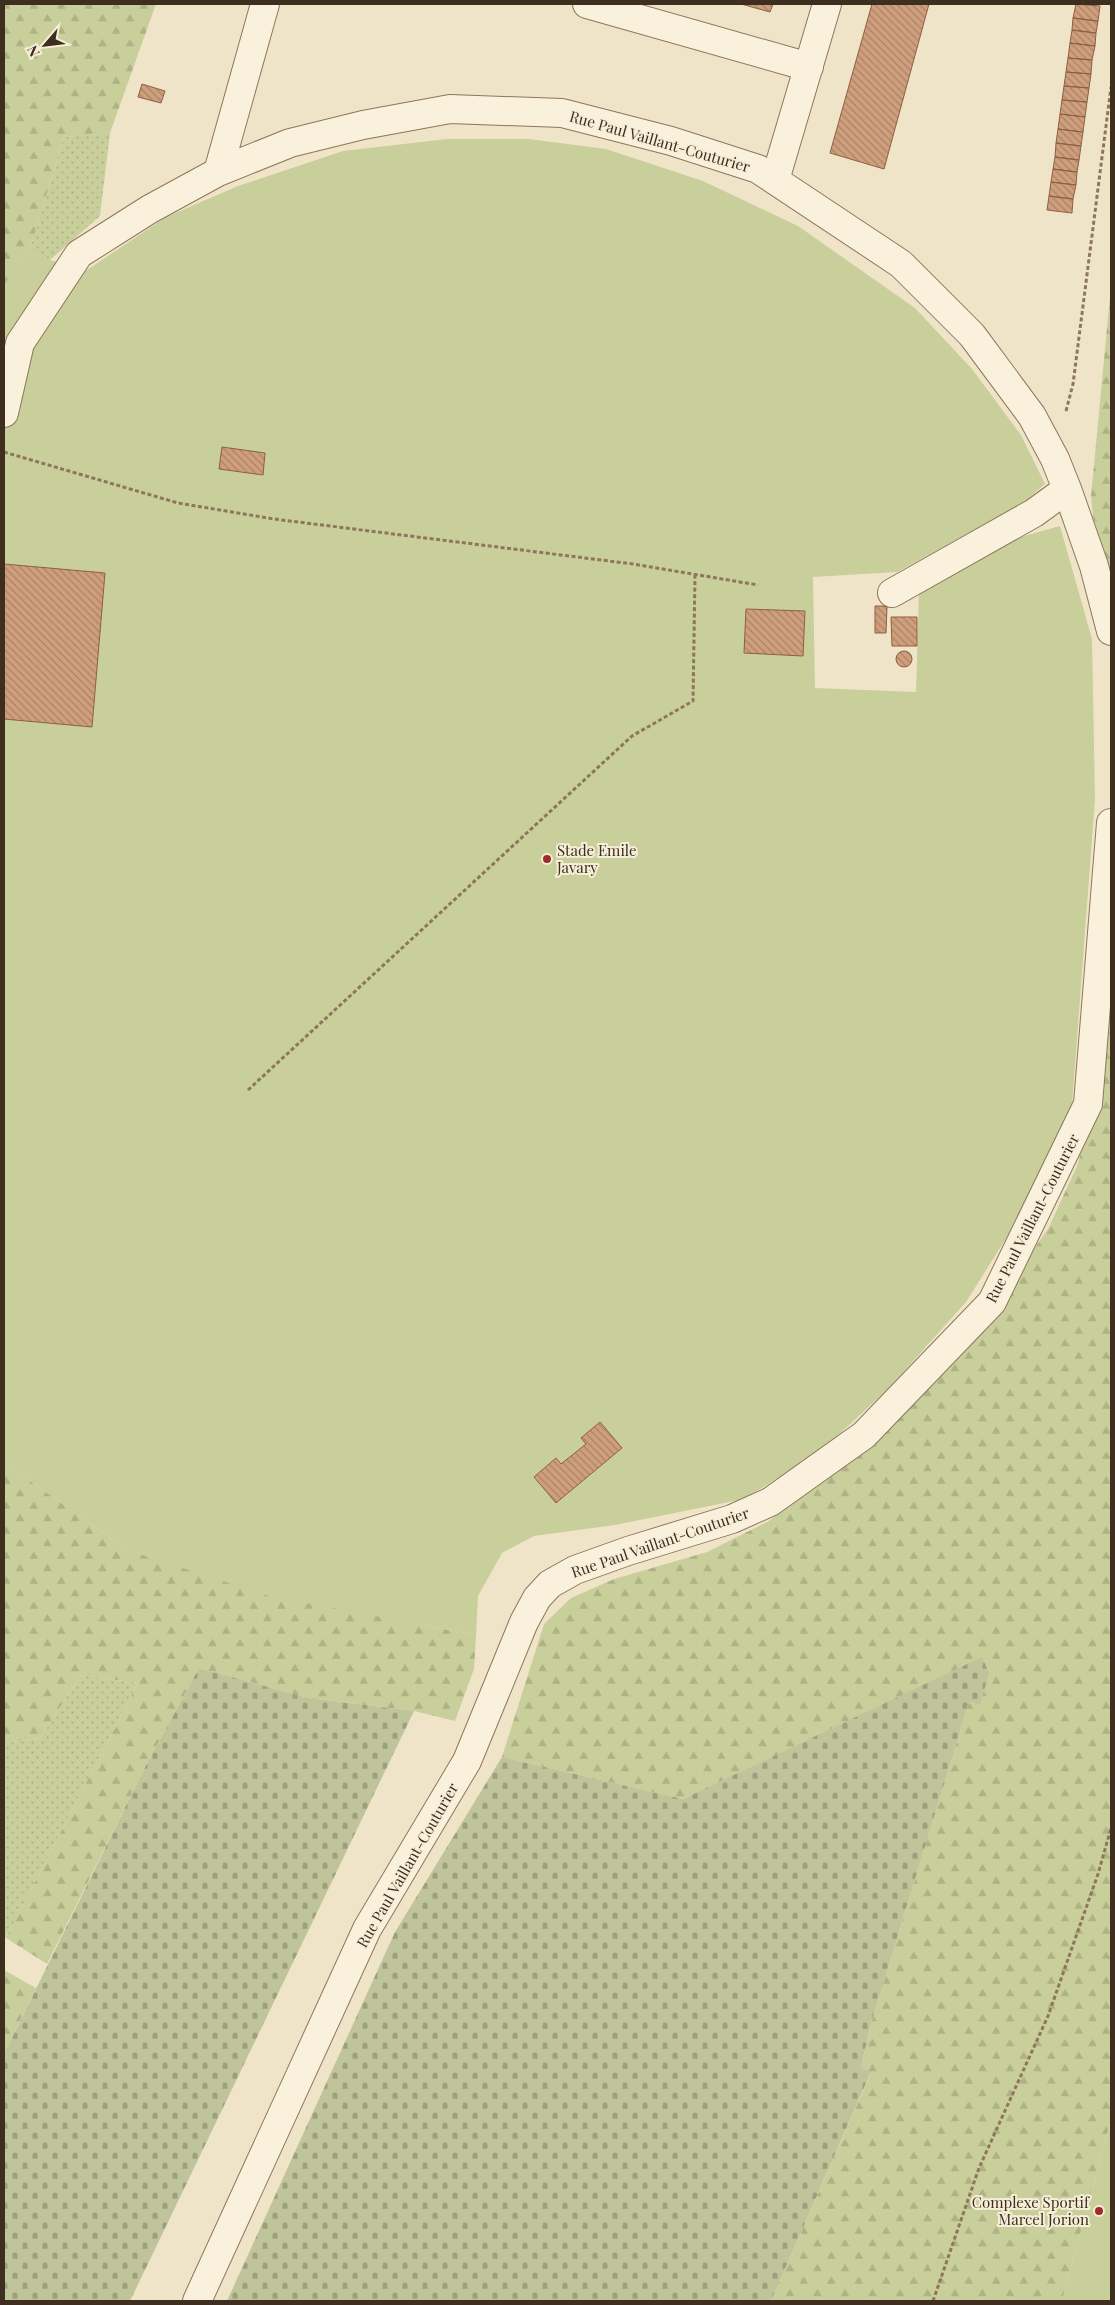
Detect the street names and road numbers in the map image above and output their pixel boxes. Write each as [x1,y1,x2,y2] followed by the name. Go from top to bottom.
[567,106,753,176] street label: Rue Paul Vaillant-Couturier
[981,1130,1083,1306] street label: Rue Paul Vaillant-Couturier
[568,1502,752,1582] street label: Rue Paul Vaillant-Couturier
[352,1779,463,1951] street label: Rue Paul Vaillant-Couturier

